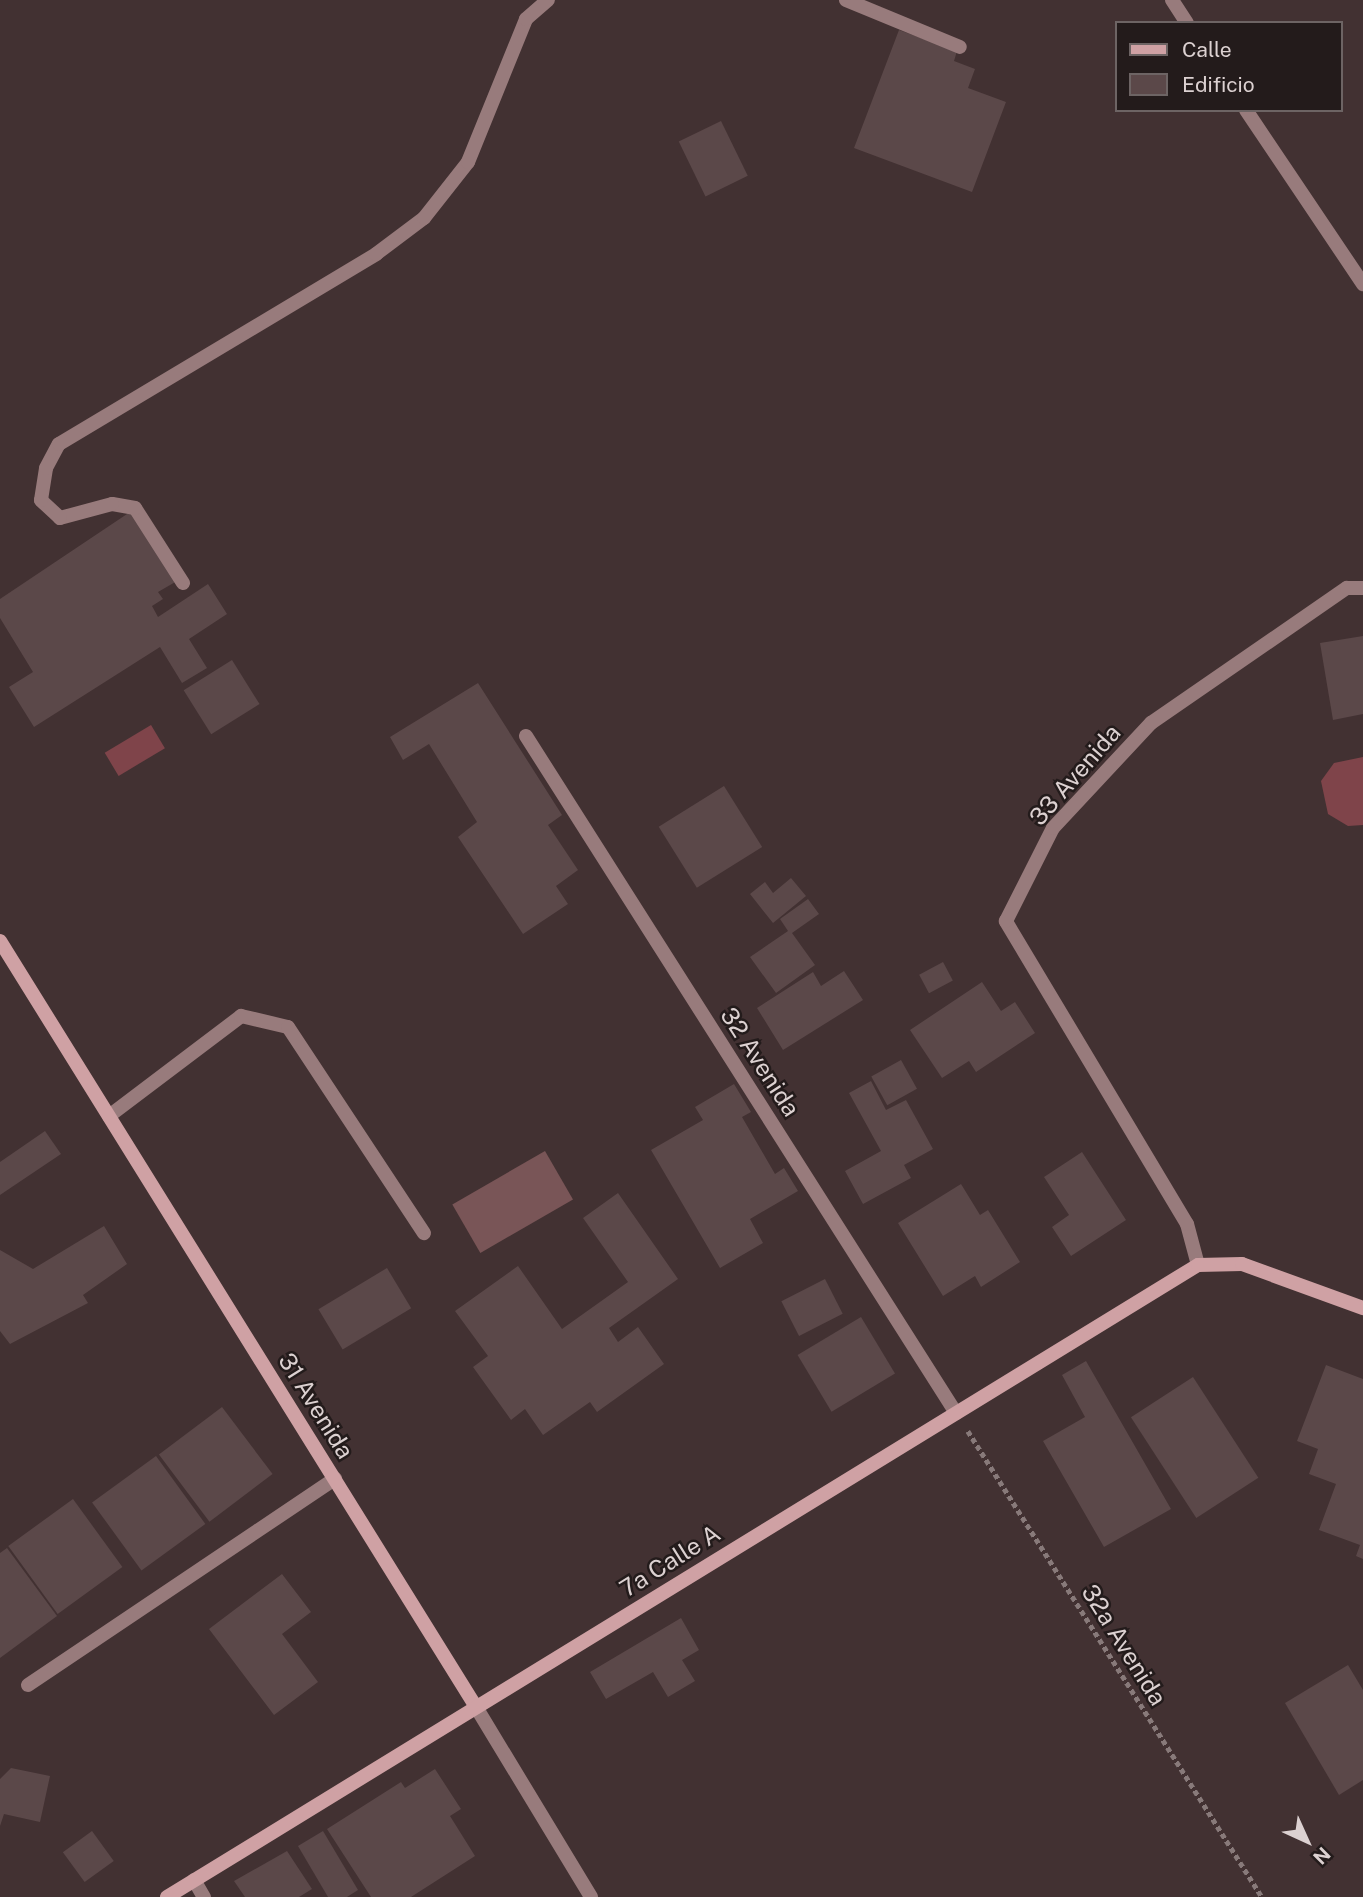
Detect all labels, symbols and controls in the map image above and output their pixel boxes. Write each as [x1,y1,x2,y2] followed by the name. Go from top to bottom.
[1114,21,1342,112] legend
[1182,37,1232,62] text: Calle
[1182,72,1255,97] text: Edificio
[1023,719,1127,831] street label: 33 Avenida
[714,1002,806,1122] street label: 32 Avenida
[272,1348,360,1464] street label: 31 Avenida
[614,1519,726,1603] street label: 7a Calle A
[1076,1579,1172,1711] street label: 32a Avenida
[1272,1806,1342,1876] north arrow
[1309,1843,1335,1869] text: N

